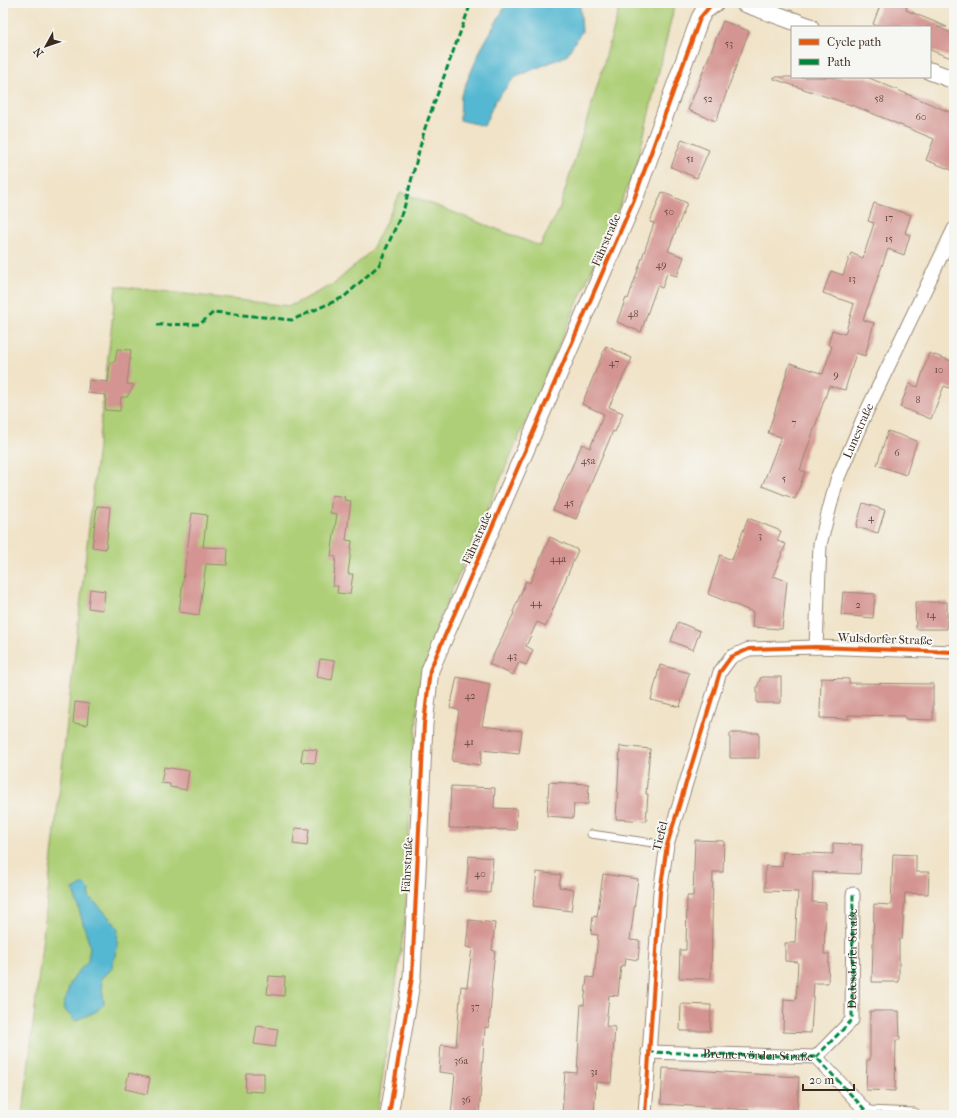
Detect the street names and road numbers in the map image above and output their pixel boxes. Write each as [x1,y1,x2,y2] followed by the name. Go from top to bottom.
[589,212,623,268] street label: Fährstraße
[840,401,877,460] street label: Lunestraße
[459,510,495,566] street label: Fährstraße
[836,630,933,648] street label: Wulsdorfer Straße
[650,819,671,852] street label: Tiefel
[399,837,415,893] street label: Fährstraße
[845,908,860,1009] street label: Dedesdorfer Straße
[703,1047,813,1064] street label: Bremervörder Straße

